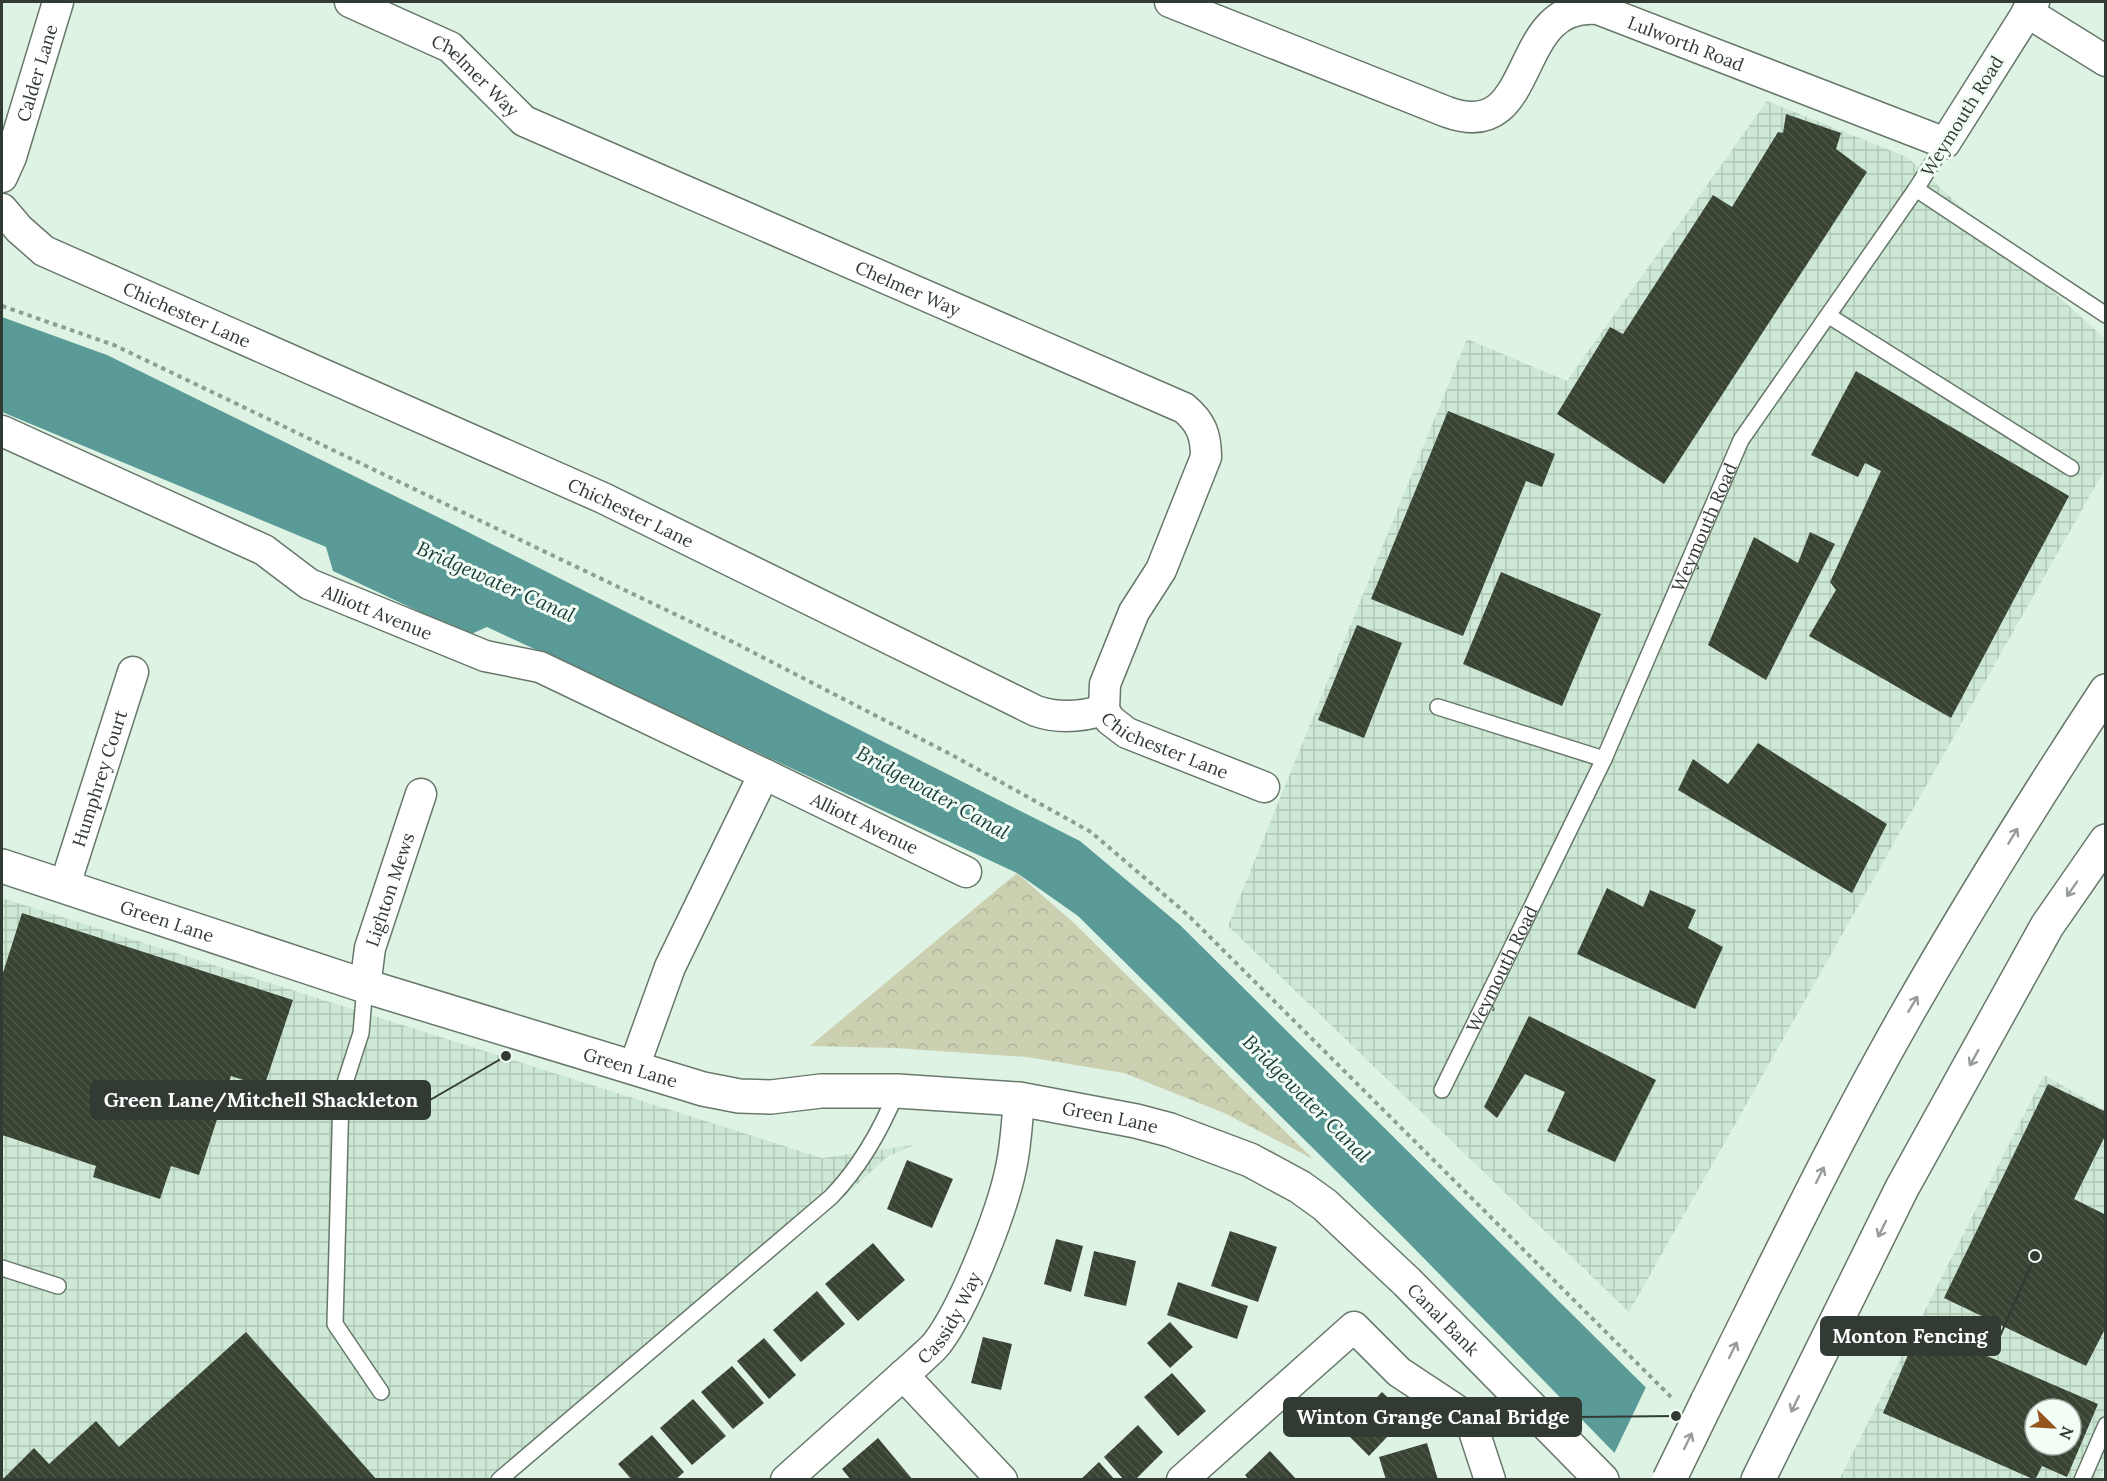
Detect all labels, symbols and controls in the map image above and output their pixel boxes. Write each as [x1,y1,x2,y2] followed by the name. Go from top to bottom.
[1625,10,1748,76] street label: Lulworth Road
[11,21,62,124] street label: Calder Lane
[428,29,525,122] street label: Chelmer Way
[1916,51,2008,181] street label: Weymouth Road
[852,255,964,321] street label: Chelmer Way
[120,276,255,353] street label: Chichester Lane
[1666,459,1742,595] street label: Weymouth Road
[564,472,698,552] street label: Chichester Lane
[413,535,579,627] water label: Bridgewater Canal
[318,579,436,645] street label: Alliott Avenue
[66,707,132,850] street label: Humphrey Court
[1096,708,1232,783] street label: Chichester Lane
[852,740,1014,844] water label: Bridgewater Canal
[806,787,922,859] street label: Alliott Avenue
[2007,828,2019,845] one-way arrow
[360,830,419,949] street label: Lighton Mews
[2066,881,2078,897] one-way arrow
[117,894,217,947] street label: Green Lane
[1461,901,1542,1036] street label: Weymouth Road
[1907,996,1919,1013] one-way arrow
[1238,1029,1376,1167] water label: Bridgewater Canal
[581,1042,681,1092] street label: Green Lane
[1968,1049,1980,1066] one-way arrow
[91,1081,430,1119] callout: Green Lane/Mitchell Shackleton
[104,1087,419,1113] text: Green Lane/Mitchell Shackleton
[1060,1096,1161,1138] street label: Green Lane
[1815,1167,1826,1185] one-way arrow
[1875,1220,1887,1238] one-way arrow
[912,1268,986,1369] street label: Cassidy Way
[1403,1278,1485,1361] street label: Canal Bank
[1821,1317,2000,1355] callout: Monton Fencing
[1832,1323,1989,1348] text: Monton Fencing
[1728,1341,1740,1359] one-way arrow
[1789,1395,1801,1413] one-way arrow
[2023,1397,2083,1457] north arrow
[1284,1398,1581,1436] callout: Winton Grange Canal Bridge
[1296,1404,1570,1429] text: Winton Grange Canal Bridge
[2055,1423,2078,1443] text: N
[1683,1432,1695,1450] one-way arrow

